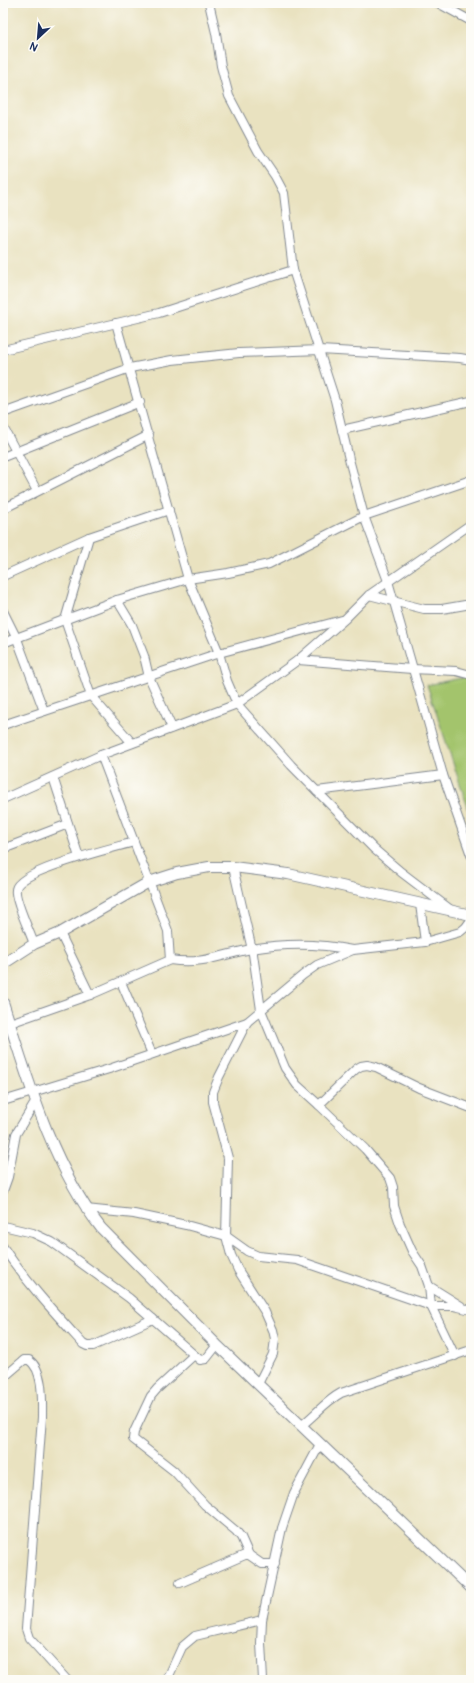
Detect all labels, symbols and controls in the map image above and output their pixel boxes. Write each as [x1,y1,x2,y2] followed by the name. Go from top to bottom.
[18,18,58,58] north arrow
[27,39,40,54] text: N

